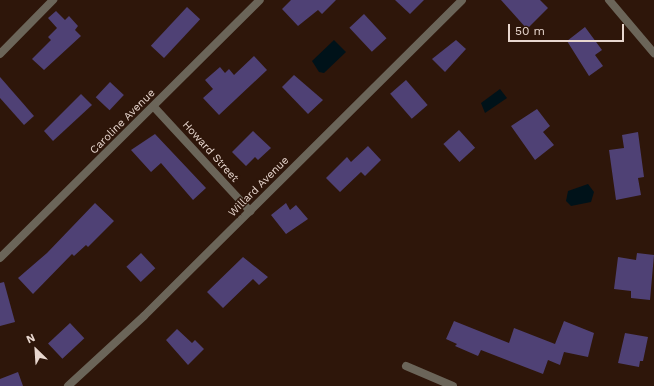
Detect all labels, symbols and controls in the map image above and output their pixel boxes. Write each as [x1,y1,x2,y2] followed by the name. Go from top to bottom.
[510,16,626,42] scale bar
[515,24,545,38] text: 50 m
[88,87,158,157] street label: Caroline Avenue
[179,119,241,185] street label: Howard Street
[226,154,292,220] street label: Willard Avenue
[16,330,56,370] north arrow
[24,331,37,346] text: N

